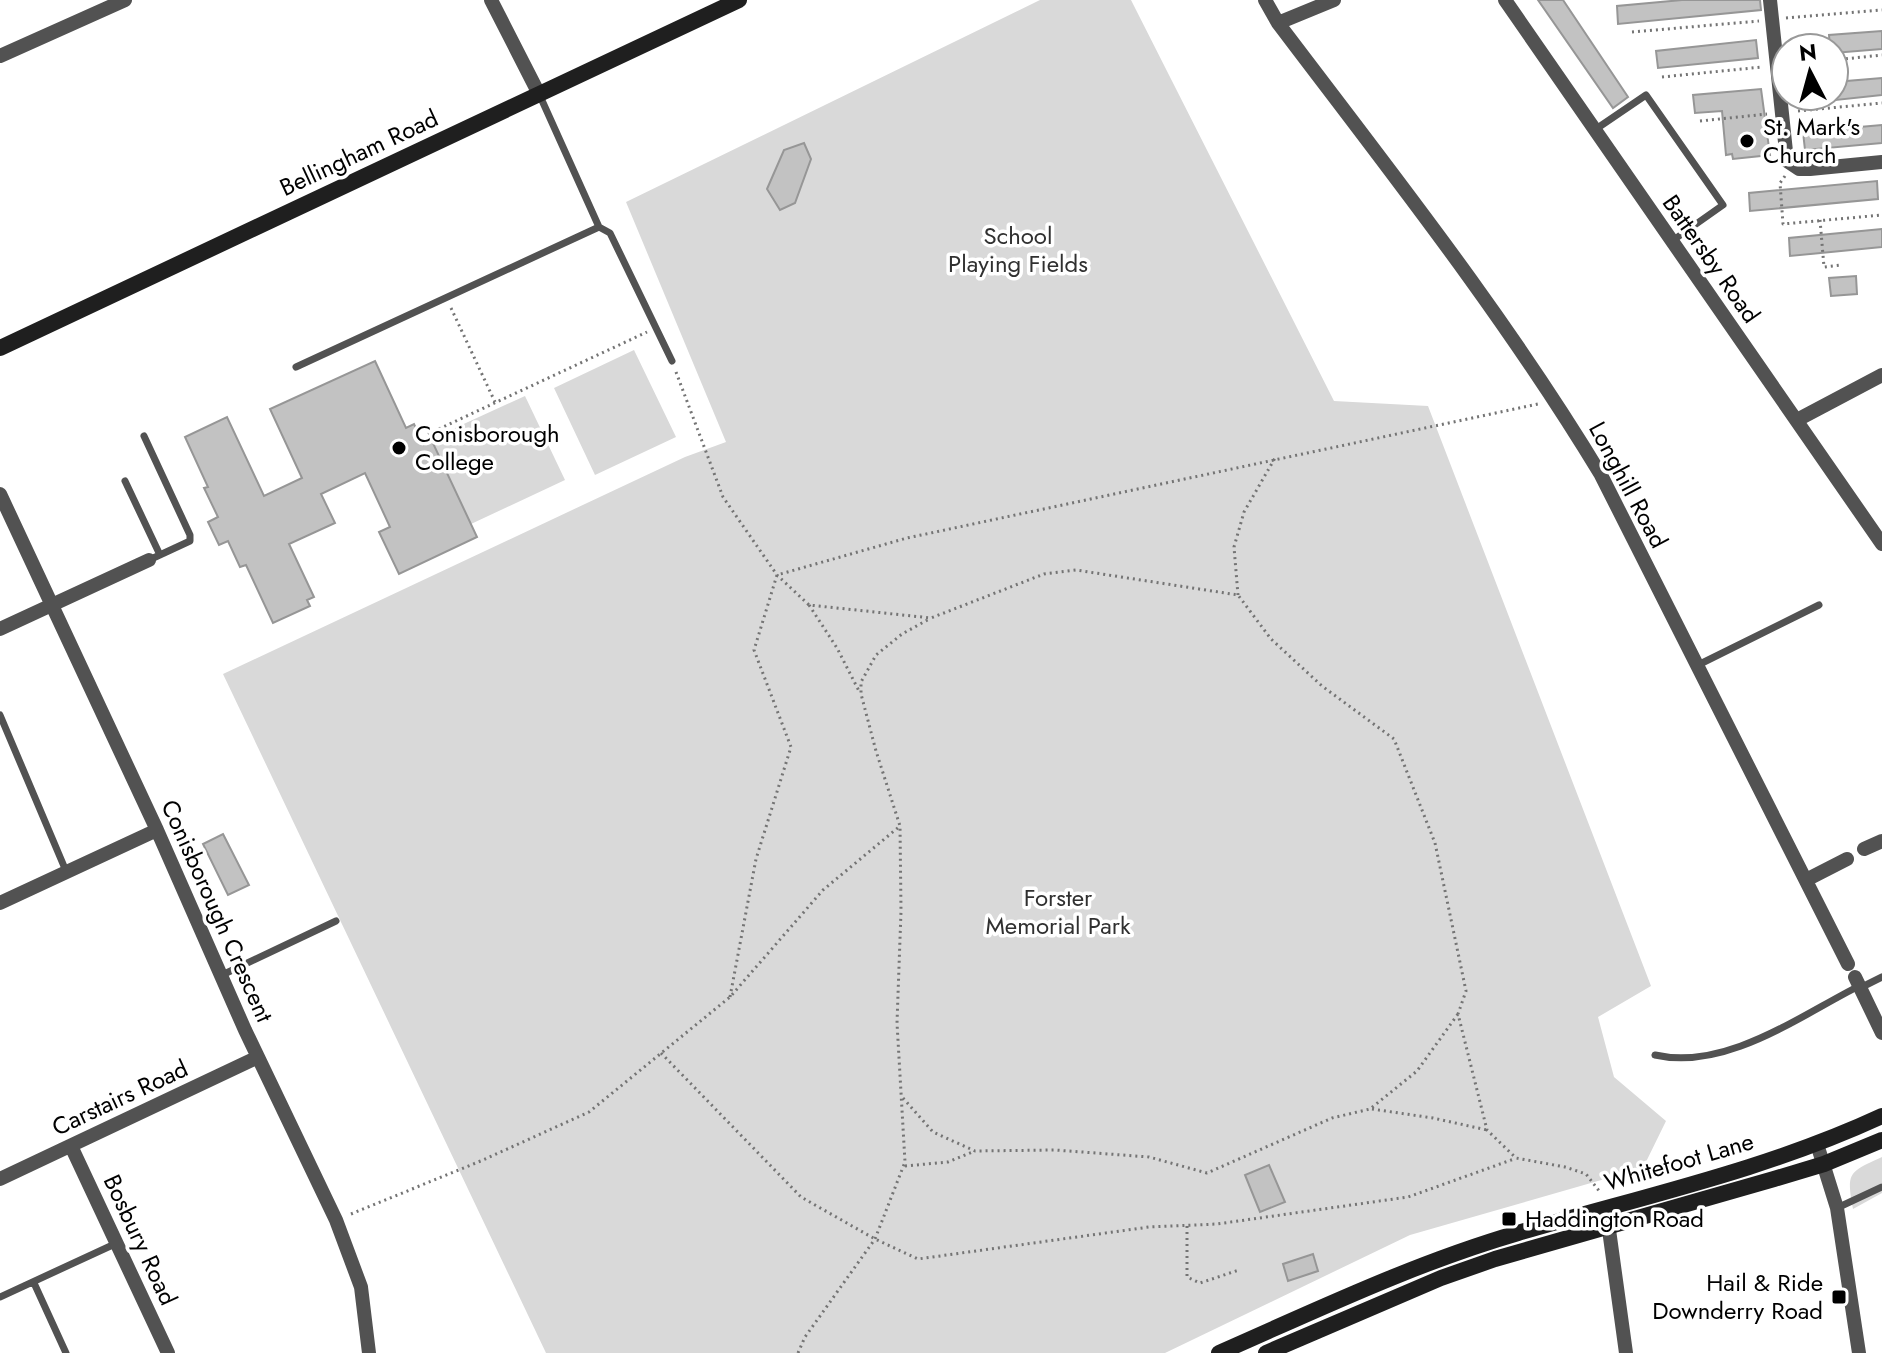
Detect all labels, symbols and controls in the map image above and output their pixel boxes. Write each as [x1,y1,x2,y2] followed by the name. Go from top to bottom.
[1770,32,1850,112] north arrow
[1798,35,1818,69] text: N
[274,101,444,205] street label: Bellingham Road
[1763,109,1860,172] place label: St. Mark's Church
[1738,132,1756,150] marker: St. Mark's Church
[1654,187,1769,330] street label: Battersby Road
[948,218,1088,281] park label: School Playing Fields
[1580,415,1677,554] street label: Longhill Road
[415,416,560,479] place label: Conisborough College
[390,439,408,457] marker: Conisborough College
[153,794,282,1028] street label: Conisborough Crescent
[985,880,1131,943] park label: Forster Memorial Park
[46,1051,193,1144] street label: Carstairs Road
[1600,1123,1758,1200] street label: Whitefoot Lane
[95,1169,186,1311] street label: Bosbury Road
[1525,1201,1704,1236] place label: Haddington Road
[1500,1210,1518,1228] marker: Haddington Road
[1652,1265,1823,1328] place label: Hail & Ride Downderry Road
[1830,1288,1848,1306] marker: Hail & Ride Downderry Road

